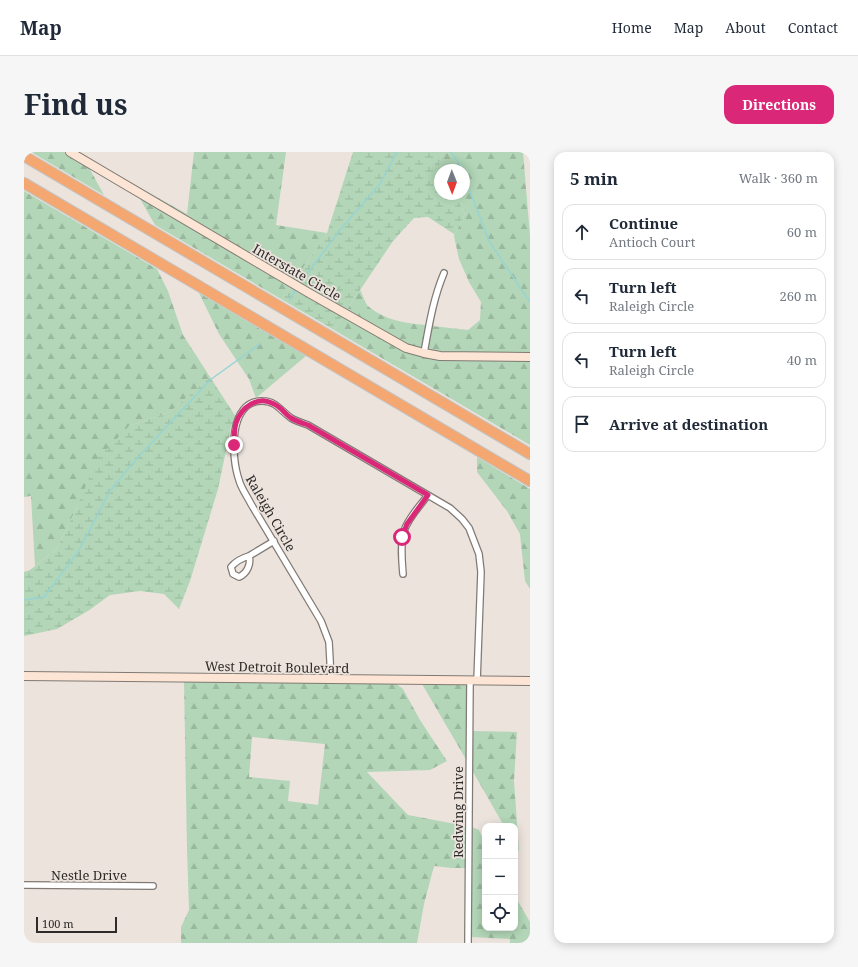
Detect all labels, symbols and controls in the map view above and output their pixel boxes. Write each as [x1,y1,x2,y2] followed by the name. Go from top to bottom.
[20,15,62,41] text: Map
[612,18,652,37] text: Home
[674,18,703,37] text: Map
[725,18,766,37] text: About
[788,18,838,37] text: Contact
[24,85,128,123] text: Find us
[724,85,834,124] button: Directions
[434,164,470,200] north arrow
[570,167,618,190] text: 5 min
[739,169,818,187] text: Walk · 360 m
[609,213,678,233] text: Continue
[571,221,593,243] icon: ahead
[787,223,817,241] text: 60 m
[609,233,695,251] text: Antioch Court
[250,239,344,305] street label: Interstate Circle
[609,277,677,297] text: Turn left
[571,285,593,307] icon: left
[780,287,817,305] text: 260 m
[609,297,694,315] text: Raleigh Circle
[609,341,677,361] text: Turn left
[571,349,593,371] icon: left
[787,351,817,369] text: 40 m
[609,361,694,379] text: Raleigh Circle
[571,413,593,435] icon: arrive
[609,414,768,434] text: Arrive at destination
[225,436,243,454] route end
[242,472,300,554] street label: Raleigh Circle
[393,528,411,546] route start
[205,657,349,677] street label: West Detroit Boulevard
[449,766,467,858] street label: Redwing Drive
[482,823,518,931] map controls
[482,823,518,859] button: +
[482,859,518,895] button: −
[51,866,127,884] street label: Nestle Drive
[482,895,518,931] button: locate
[36,915,117,934] scale bar
[42,916,74,931] text: 100 m

